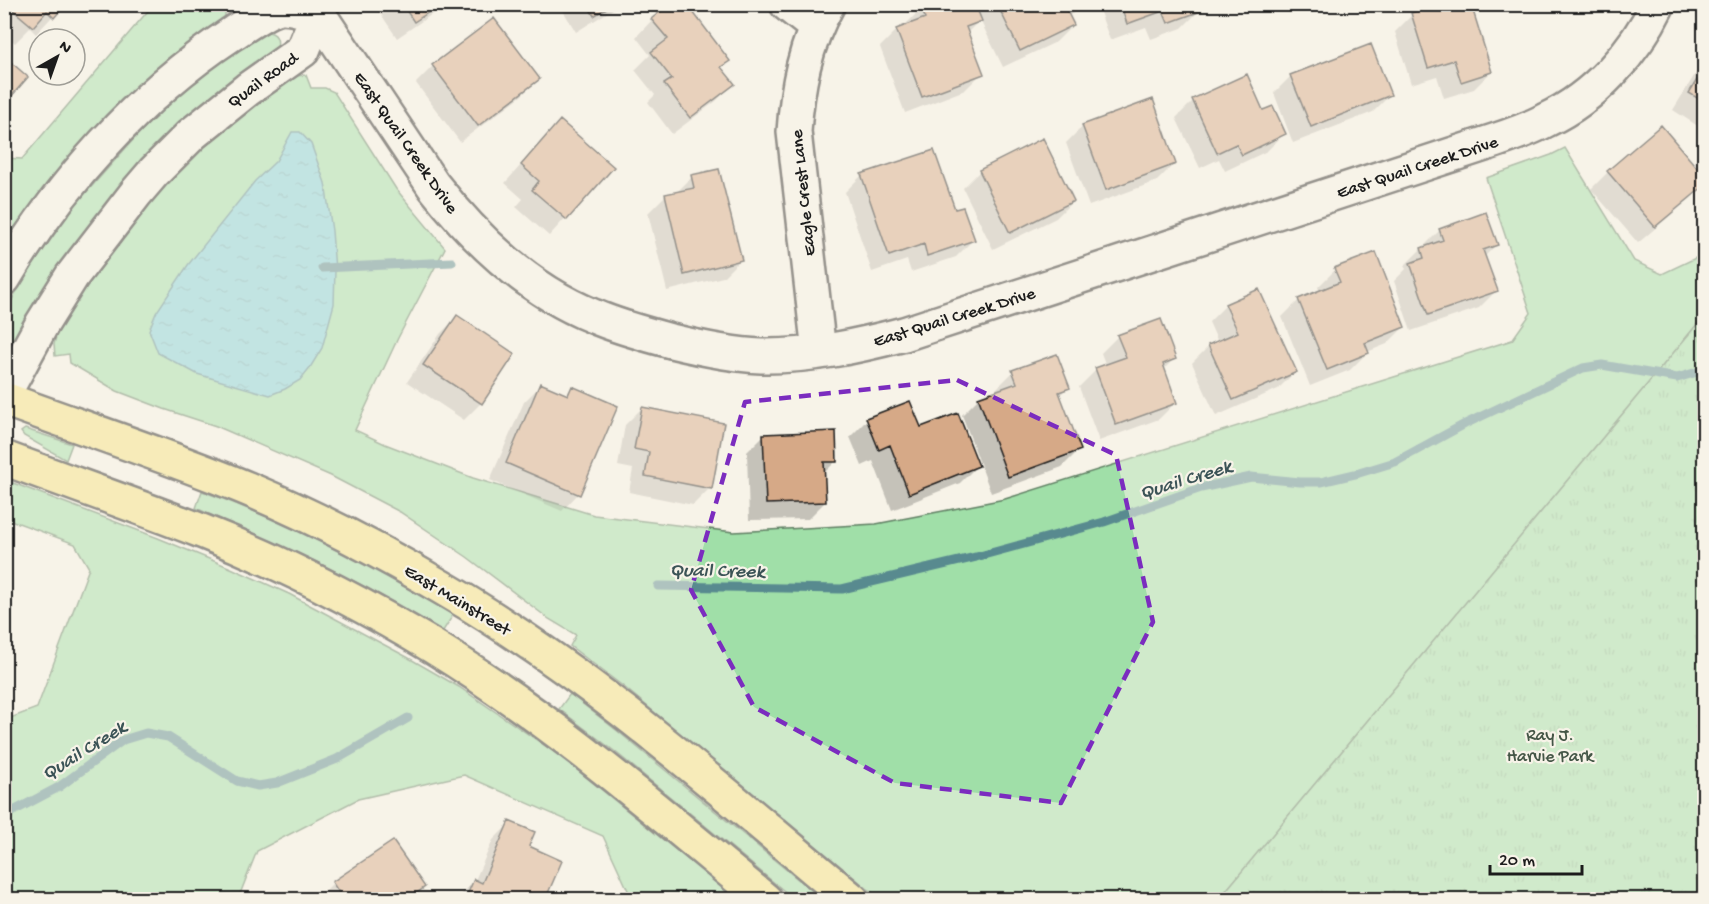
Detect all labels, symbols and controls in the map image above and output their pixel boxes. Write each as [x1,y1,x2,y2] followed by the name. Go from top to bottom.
[27,27,87,87] north arrow
[54,38,75,59] text: N
[224,48,304,114] street label: Quail Road
[348,68,462,219] street label: East Quail Creek Drive
[787,128,822,257] street label: Eagle Crest Lane
[1334,132,1502,204] street label: East Quail Creek Drive
[871,284,1039,353] street label: East Quail Creek Drive
[1137,456,1237,506] water label: Quail Creek
[669,560,767,585] water label: Quail Creek
[400,561,515,642] street label: East Mainstreet
[39,716,133,787] water label: Quail Creek
[1507,726,1595,768] park label: Ray J. Harvie Park
[1490,838,1582,876] scale bar
[1499,851,1535,872] text: 20 m

